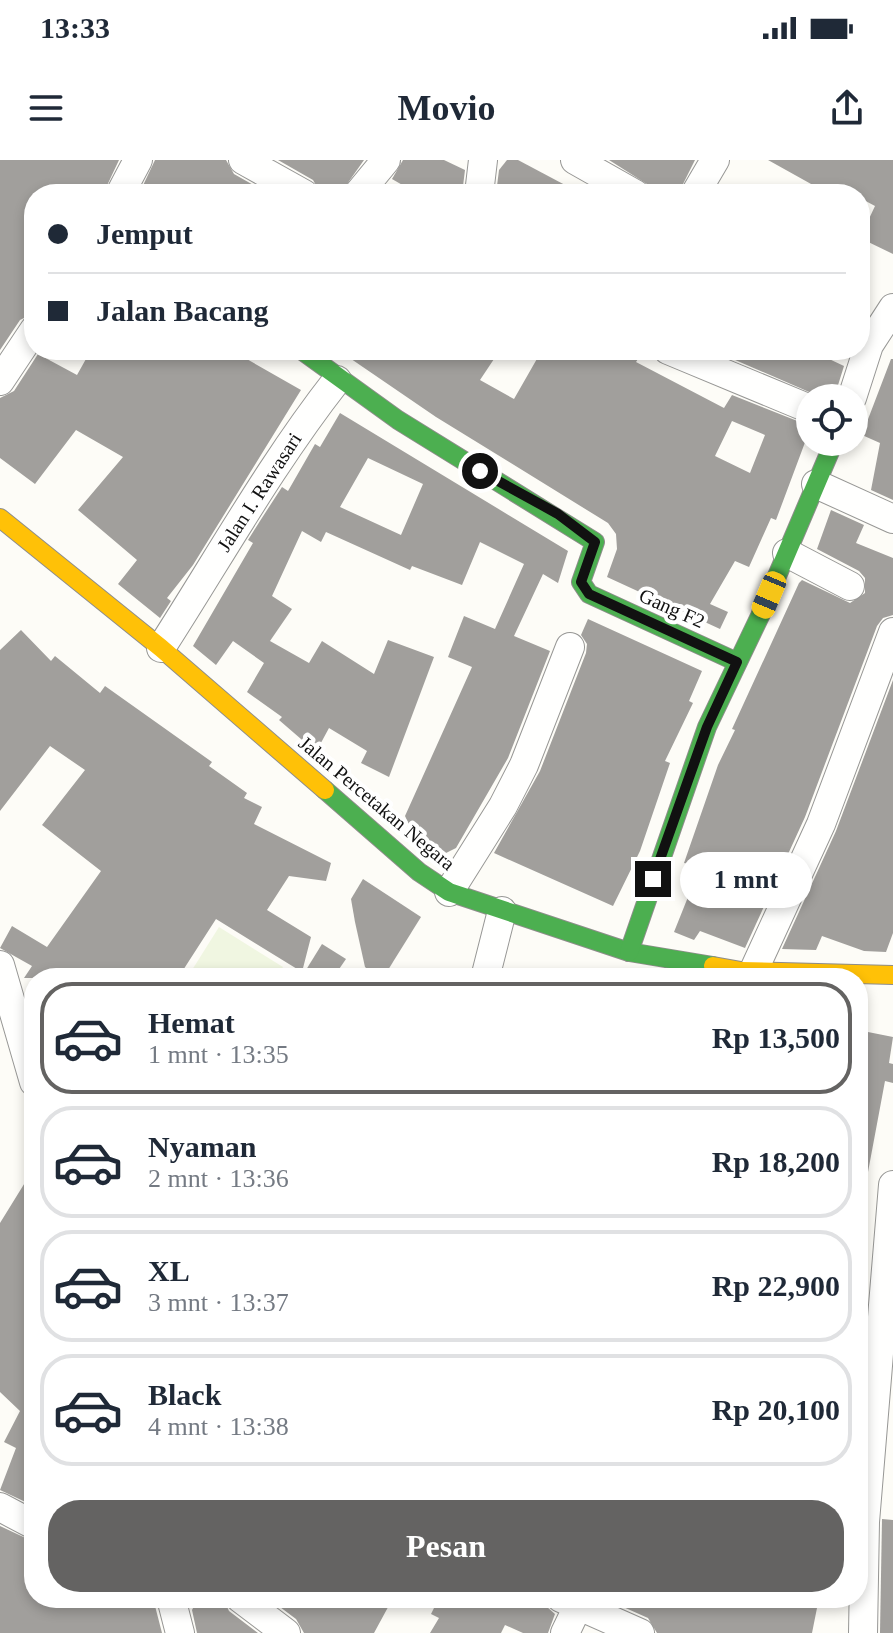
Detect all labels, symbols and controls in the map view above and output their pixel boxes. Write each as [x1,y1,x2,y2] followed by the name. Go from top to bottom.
[40,11,110,44] text: 13:33
[24,86,68,130] icon: menu
[825,86,869,130] icon: share
[398,88,495,128] text: Movio
[96,217,193,250] text: Jemput
[96,294,269,327] text: Jalan Bacang
[796,384,868,456] map controls
[796,384,868,456] button: locate
[212,428,306,556] street label: Jalan I. Rawasari
[462,453,498,489] route start
[749,568,789,622] car
[635,584,708,633] street label: Gang F2
[294,731,459,875] street label: Jalan Percetakan Negara
[681,851,813,907] callout: 1 mnt
[635,861,671,897] route end
[714,865,778,894] text: 1 mnt
[52,1002,124,1074] icon: car
[148,1006,235,1039] text: Hemat
[712,1021,840,1054] text: Rp 13,500
[148,1040,289,1069] text: 1 mnt · 13:35
[52,1126,124,1198] icon: car
[148,1130,256,1163] text: Nyaman
[712,1145,840,1178] text: Rp 18,200
[148,1164,289,1193] text: 2 mnt · 13:36
[52,1250,124,1322] icon: car
[148,1254,190,1287] text: XL
[712,1269,840,1302] text: Rp 22,900
[148,1288,289,1317] text: 3 mnt · 13:37
[52,1374,124,1446] icon: car
[148,1378,221,1411] text: Black
[712,1393,840,1426] text: Rp 20,100
[148,1412,289,1441] text: 4 mnt · 13:38
[48,1500,844,1592] button: Pesan

